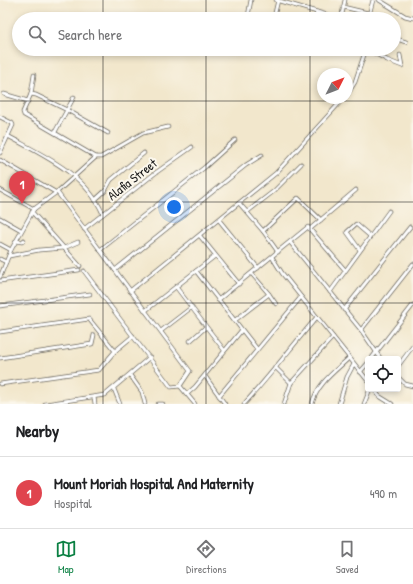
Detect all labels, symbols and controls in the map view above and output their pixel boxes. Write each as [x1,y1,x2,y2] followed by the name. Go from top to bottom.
[12,12,401,56] search box
[26,23,48,45] icon: search
[58,24,122,45] text: Search here
[317,68,353,104] north arrow
[103,154,161,204] street label: Alafia Street
[9,171,35,204] pin: 1
[164,197,184,217] your location
[365,356,401,392] map controls
[365,356,401,392] button: locate
[16,419,59,442] text: Nearby
[54,473,254,494] text: Mount Moriah Hospital And Maternity
[27,484,31,502] text: 1
[370,484,397,502] text: 490 m
[54,494,92,512] text: Hospital
[55,538,77,576] tab: Map
[186,538,227,576] tab: Directions
[336,538,358,576] tab: Saved

